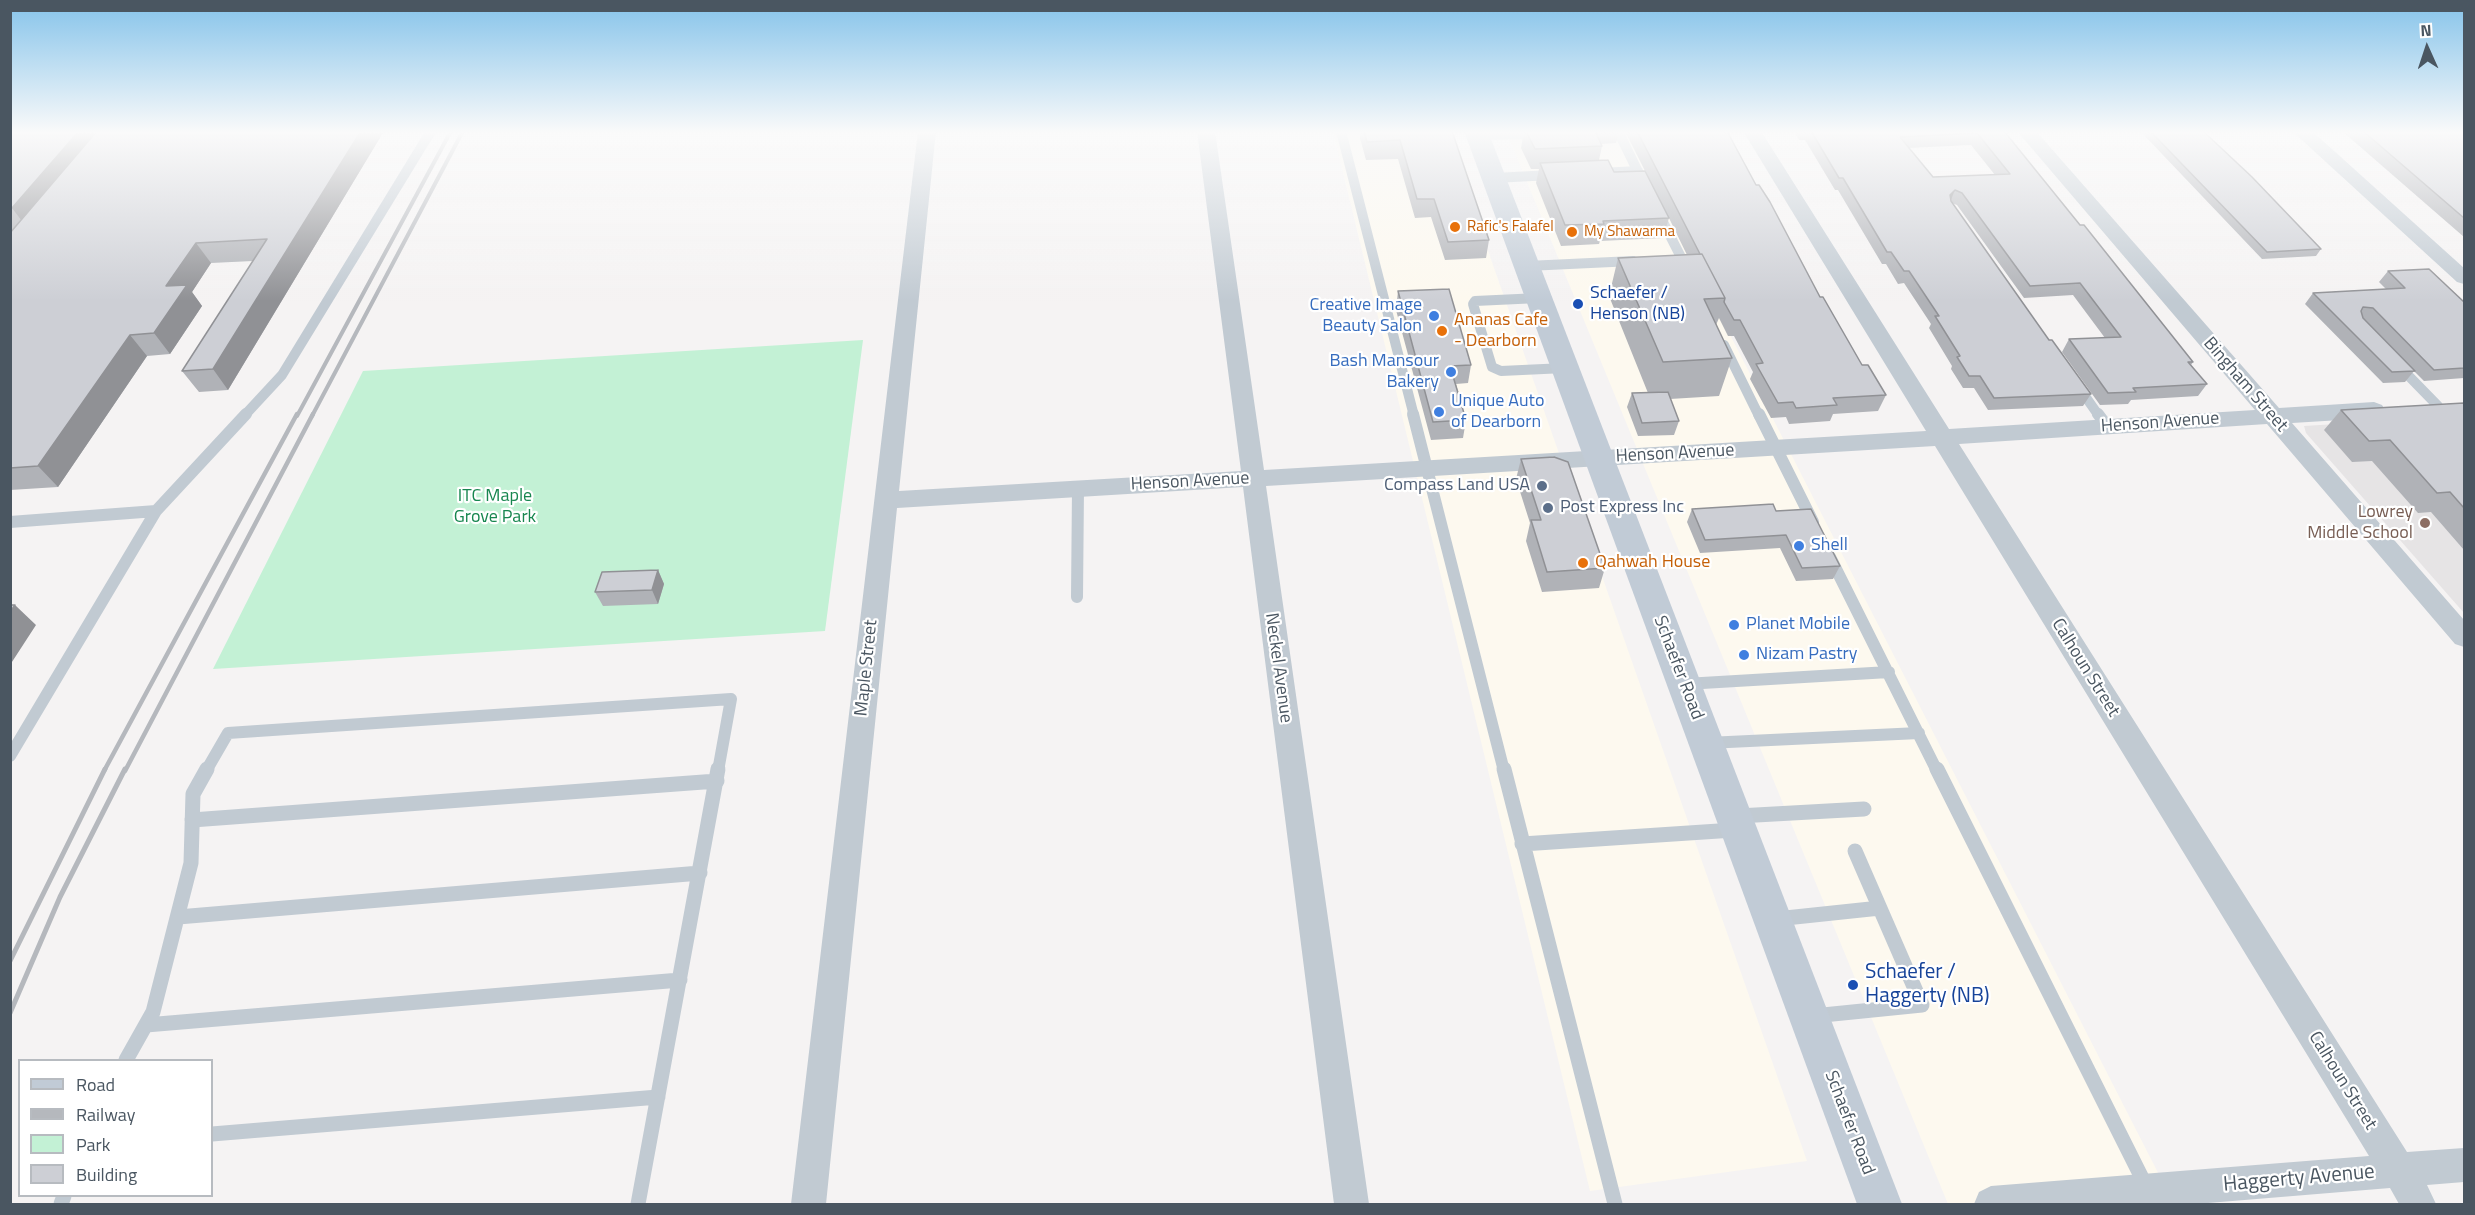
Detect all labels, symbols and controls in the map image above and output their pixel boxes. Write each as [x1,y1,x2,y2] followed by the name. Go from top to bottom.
[2397,18,2457,78] north arrow
[2420,18,2432,42] text: N
[1467,218,1554,236] place label: Rafic's Falafel
[1448,220,1462,234] marker: Rafic's Falafel
[1584,223,1675,241] place label: My Shawarma
[1565,225,1579,239] marker: My Shawarma
[1590,283,1685,326] place label: Schaefer / Henson (NB)
[1309,295,1422,338] place label: Creative Image Beauty Salon
[1571,297,1585,311] marker: Schaefer / Henson (NB)
[1427,309,1441,323] marker: Creative Image Beauty Salon
[1454,310,1548,352] place label: Ananas Cafe - Dearborn
[1435,324,1449,338] marker: Ananas Cafe - Dearborn
[2198,333,2292,437] street label: Bingham Street
[1329,351,1439,394] place label: Bash Mansour Bakery
[1444,365,1458,379] marker: Bash Mansour Bakery
[1451,391,1544,434] place label: Unique Auto of Dearborn
[1432,405,1446,419] marker: Unique Auto of Dearborn
[2100,408,2220,438] street label: Henson Avenue
[1615,440,1735,468] street label: Henson Avenue
[1130,468,1250,496] street label: Henson Avenue
[1384,475,1530,497] place label: Compass Land USA
[1535,479,1549,493] marker: Compass Land USA
[454,486,536,528] park label: ITC Maple Grove Park
[1560,497,1684,519] place label: Post Express Inc
[1541,501,1555,515] marker: Post Express Inc
[2307,502,2413,544] place label: Lowrey Middle School
[2418,516,2432,530] marker: Lowrey Middle School
[1811,535,1848,557] place label: Shell
[1792,539,1806,553] marker: Shell
[1595,552,1710,574] place label: Qahwah House
[1576,556,1590,570] marker: Qahwah House
[1260,612,1296,724] street label: Neckel Avenue
[1648,613,1708,723] street label: Schaefer Road
[1746,614,1850,636] place label: Planet Mobile
[2046,615,2124,721] street label: Calhoun Street
[1727,618,1741,632] marker: Planet Mobile
[851,619,883,717] street label: Maple Street
[1756,644,1858,666] place label: Nizam Pastry
[1737,648,1751,662] marker: Nizam Pastry
[1865,960,1990,1010] place label: Schaefer / Haggerty (NB)
[1846,978,1860,992] marker: Schaefer / Haggerty (NB)
[2303,1028,2381,1134] street label: Calhoun Street
[18,1059,213,1197] legend
[1819,1068,1879,1178] street label: Schaefer Road
[76,1071,115,1098] text: Road
[76,1101,135,1128] text: Railway
[76,1131,110,1158] text: Park
[2222,1160,2376,1198] street label: Haggerty Avenue
[76,1161,137,1188] text: Building

